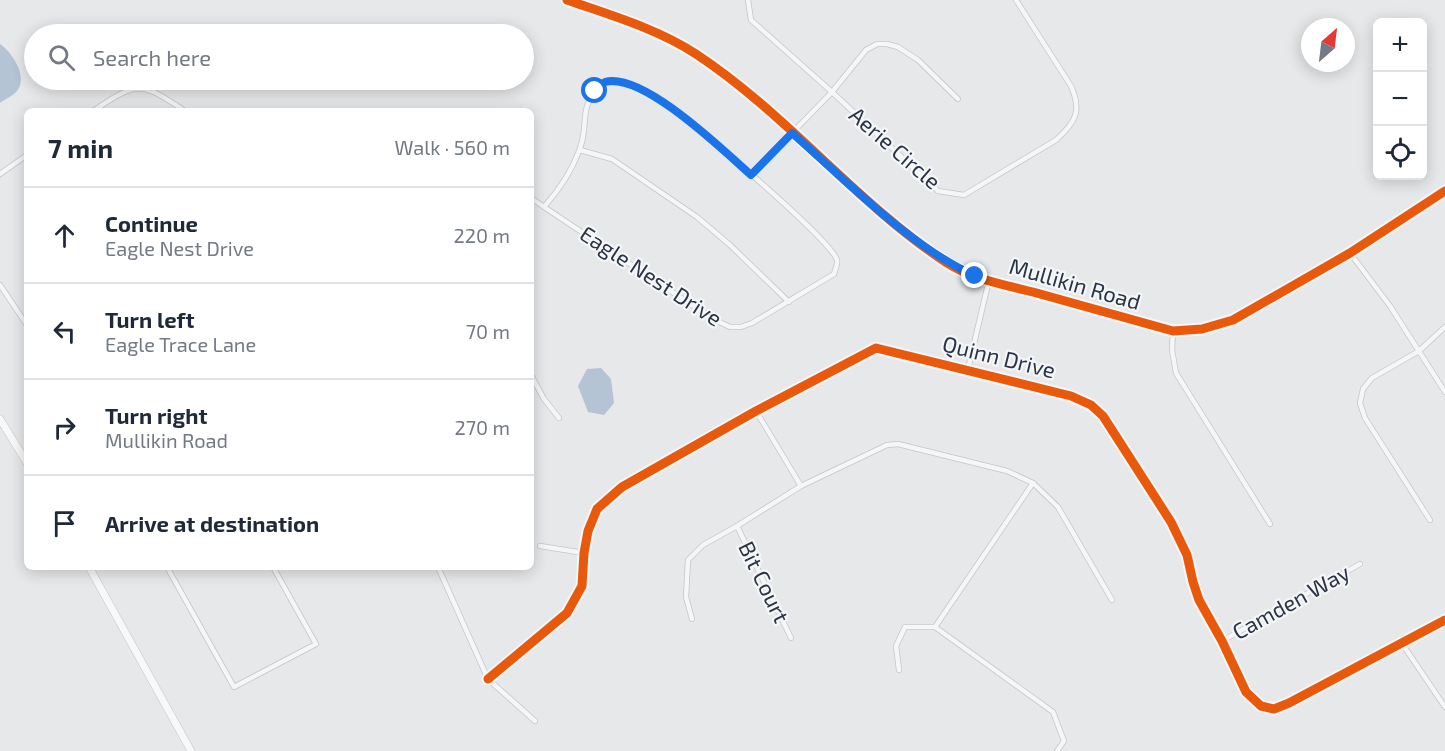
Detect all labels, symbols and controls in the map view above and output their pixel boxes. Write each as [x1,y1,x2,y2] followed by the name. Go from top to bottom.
[1301,18,1355,72] north arrow
[1373,18,1427,180] map controls
[1373,18,1427,72] button: +
[24,24,534,90] search box
[45,41,78,74] icon: search
[93,44,211,70] text: Search here
[1373,72,1427,126] button: −
[581,77,607,103] route start
[845,101,947,194] street label: Aerie Circle
[1373,126,1427,180] button: locate
[48,132,113,163] text: 7 min
[395,135,510,159] text: Walk · 560 m
[105,210,198,236] text: Continue
[48,219,81,252] icon: ahead
[576,220,727,331] street label: Eagle Nest Drive
[453,223,510,247] text: 220 m
[105,236,254,260] text: Eagle Nest Drive
[1007,252,1144,314] street label: Mullikin Road
[961,262,987,288] route end
[105,306,194,332] text: Turn left
[48,315,81,348] icon: left
[466,319,510,343] text: 70 m
[940,329,1058,384] street label: Quinn Drive
[105,332,256,356] text: Eagle Trace Lane
[105,402,207,428] text: Turn right
[48,411,81,444] icon: right
[454,415,510,439] text: 270 m
[105,428,228,452] text: Mullikin Road
[48,507,81,540] icon: arrive
[105,510,319,536] text: Arrive at destination
[734,537,796,626] street label: Bit Court
[1227,558,1354,644] street label: Camden Way

